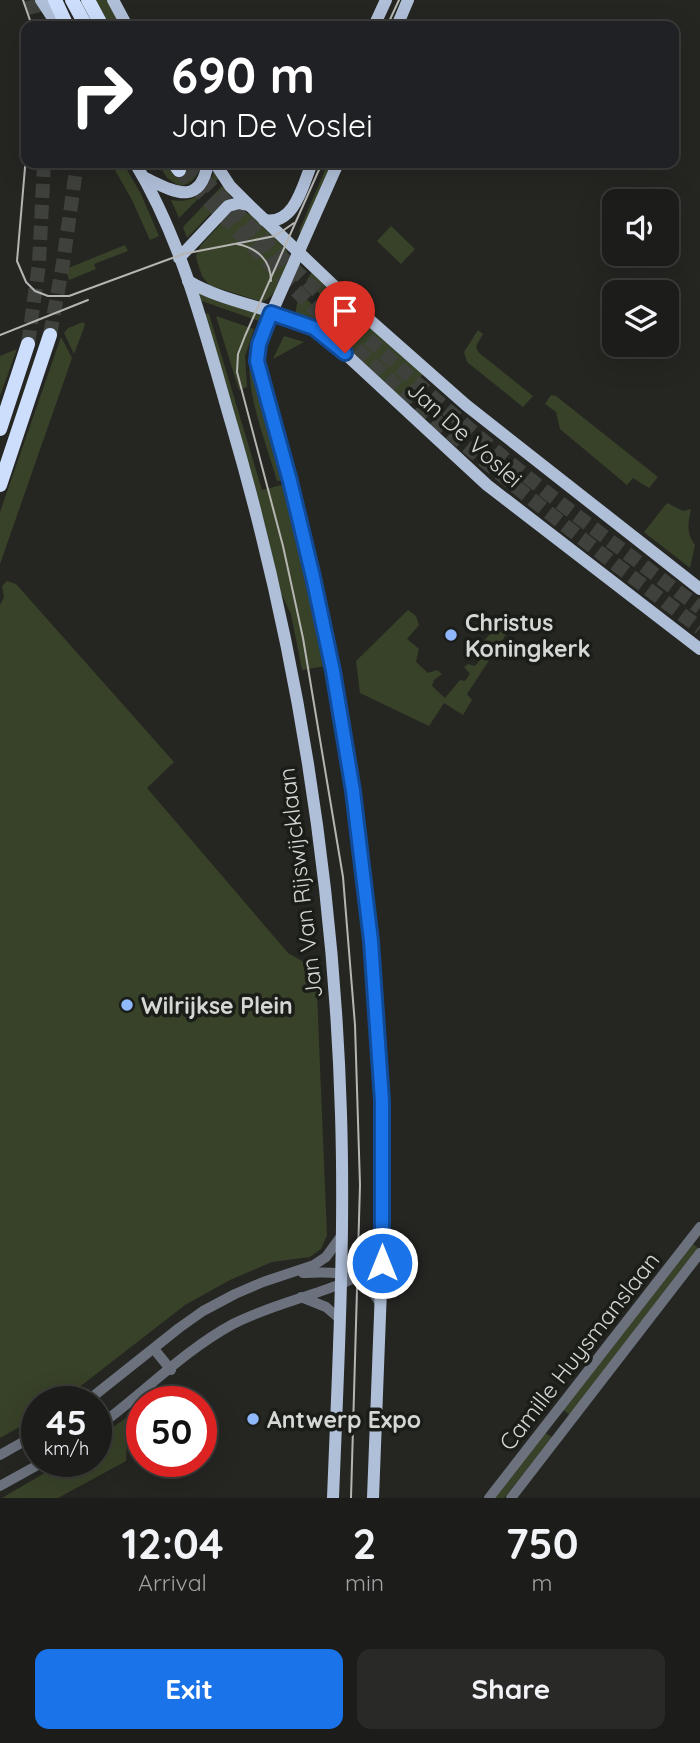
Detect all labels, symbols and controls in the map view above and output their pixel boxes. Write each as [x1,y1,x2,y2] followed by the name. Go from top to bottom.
[171,44,315,105] text: 690 m
[56,49,147,140] icon: right
[171,105,373,145] text: Jan De Voslei
[602,189,679,357] map controls
[602,189,679,266] button: sound
[602,280,679,357] button: layers
[315,281,375,353] pin
[326,292,364,330] icon: arrive
[401,375,529,493] street label: Jan De Voslei
[465,608,591,663] place label: Christus Koningkerk
[443,627,459,643] marker: Christus Koningkerk
[271,766,329,1000] street label: Jan Van Rijswijcklaan
[141,991,293,1020] place label: Wilrijkse Plein
[119,997,135,1013] marker: Wilrijkse Plein
[345,1226,419,1300] position arrow
[493,1246,665,1456] street label: Camille Huysmanslaan
[126,1386,217,1477] speed limit sign: 50
[46,1400,87,1444] text: 45
[267,1405,421,1434] place label: Antwerp Expo
[245,1411,261,1427] marker: Antwerp Expo
[44,1437,89,1460] text: km/h
[121,1517,224,1570] text: 12:04
[353,1517,377,1570] text: 2
[506,1517,579,1570] text: 750
[138,1568,207,1597] text: Arrival
[345,1568,384,1597] text: min
[532,1568,553,1597] text: m
[35,1649,343,1729] button: Exit
[357,1649,665,1729] button: Share

